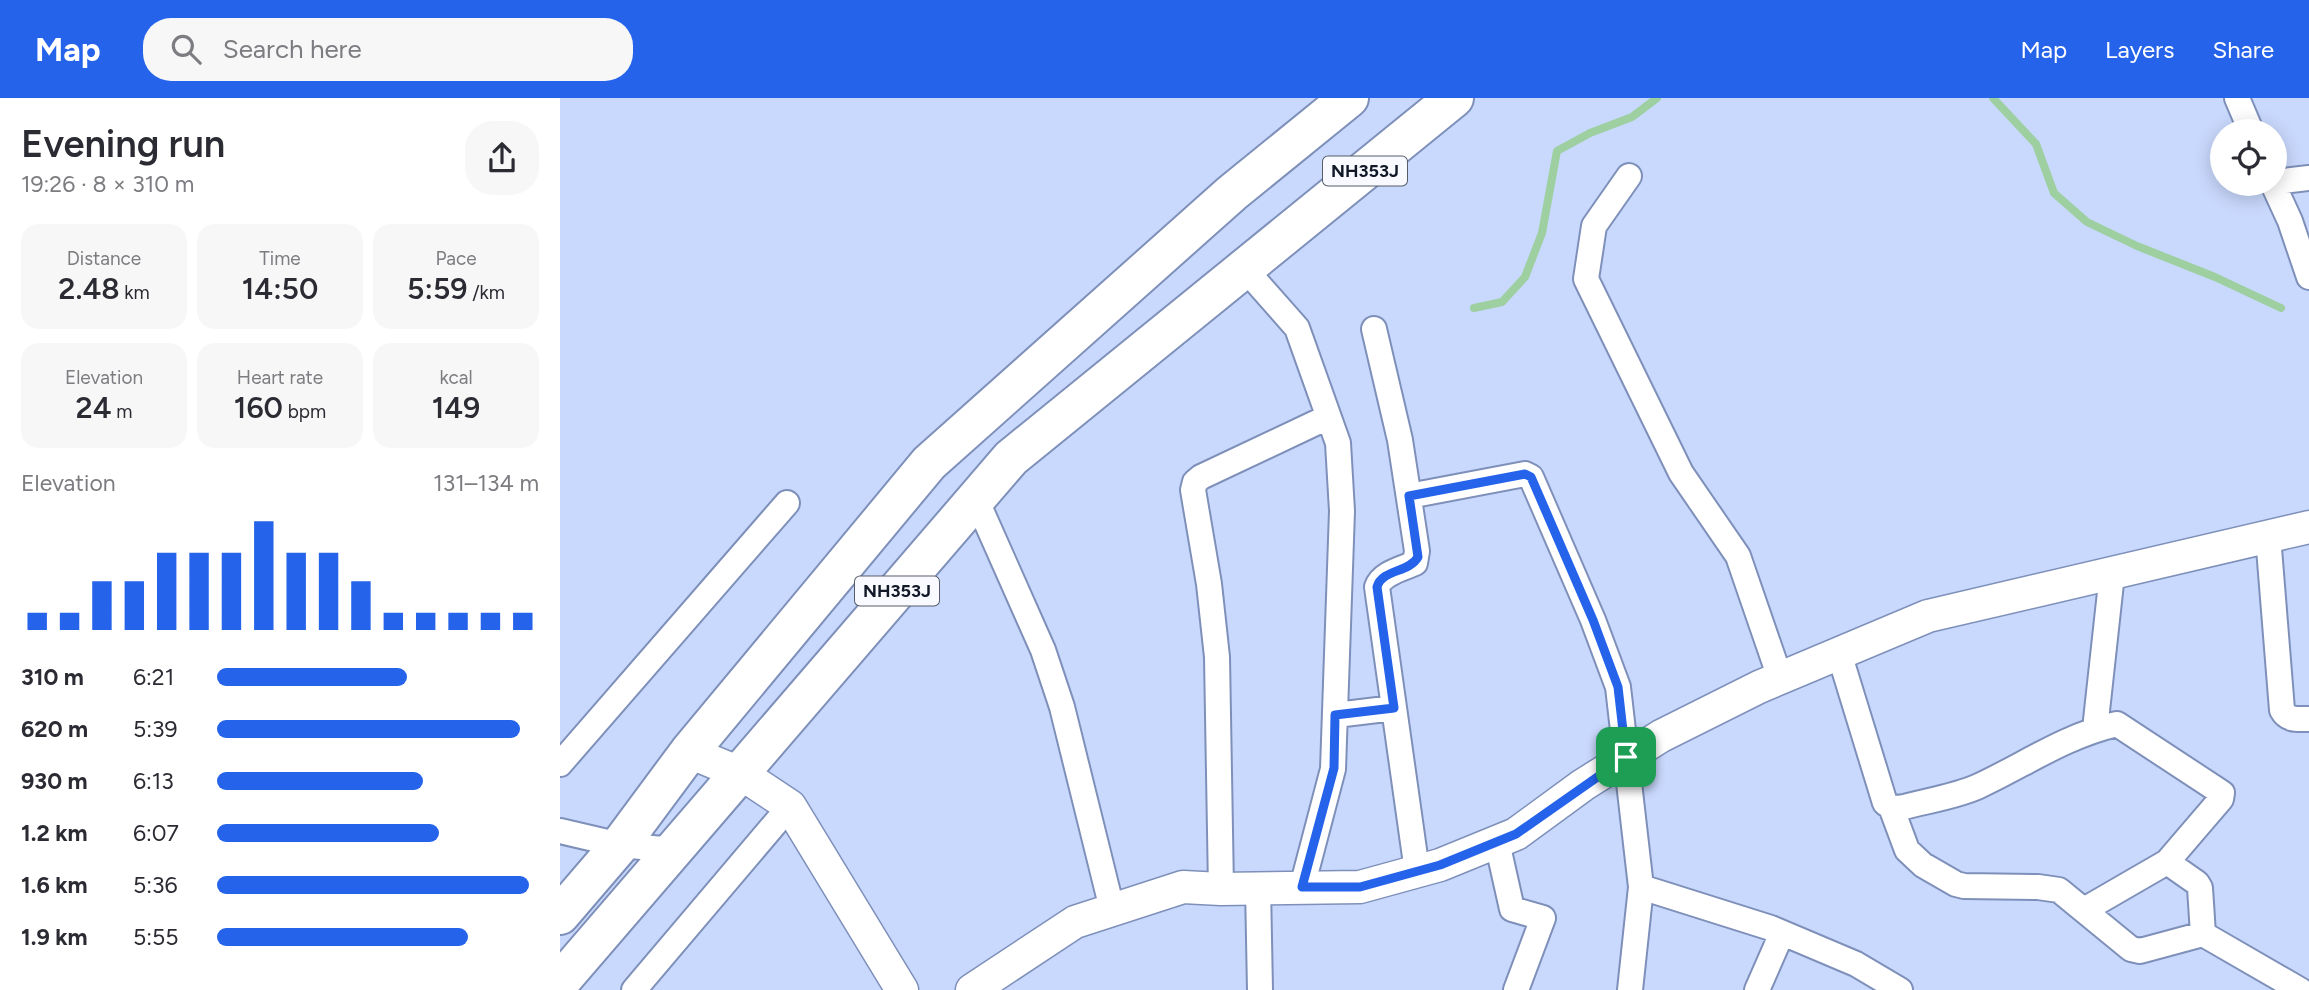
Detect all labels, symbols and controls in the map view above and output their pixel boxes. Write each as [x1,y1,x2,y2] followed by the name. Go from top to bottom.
[143,18,633,81] search box
[35,30,101,69] text: Map
[167,30,205,68] icon: search
[223,33,362,65] text: Search here
[2020,35,2067,64] text: Map
[2105,35,2174,64] text: Layers
[2212,35,2274,64] text: Share
[2210,119,2287,196] map controls
[2210,119,2287,196] button: locate
[21,121,225,167] text: Evening run
[465,121,539,195] button: share
[1323,156,1407,186] road number: NH353J
[21,170,194,198] text: 19:26 · 8 × 310 m
[67,247,141,270] text: Distance
[259,247,301,270] text: Time
[435,247,477,270] text: Pace
[58,270,120,307] text: 2.48
[242,270,318,307] text: 14:50
[407,270,467,307] text: 5:59
[120,281,150,304] text: km
[467,281,505,304] text: /km
[65,366,143,389] text: Elevation
[237,366,323,389] text: Heart rate
[439,366,473,389] text: kcal
[76,389,112,426] text: 24
[234,389,283,426] text: 160
[432,389,480,426] text: 149
[112,400,132,423] text: m
[283,400,326,423] text: bpm
[21,469,116,497] text: Elevation
[433,469,539,497] text: 131–134 m
[855,576,939,606] road number: NH353J
[21,663,84,691] text: 310 m
[133,663,174,691] text: 6:21
[21,715,88,743] text: 620 m
[133,715,178,743] text: 5:39
[1596,727,1656,787] pin
[1607,738,1645,776] icon: arrive
[21,767,88,795] text: 930 m
[133,767,174,795] text: 6:13
[21,819,88,847] text: 1.2 km
[133,819,179,847] text: 6:07
[21,871,88,899] text: 1.6 km
[133,871,178,899] text: 5:36
[21,923,88,951] text: 1.9 km
[133,923,179,951] text: 5:55

